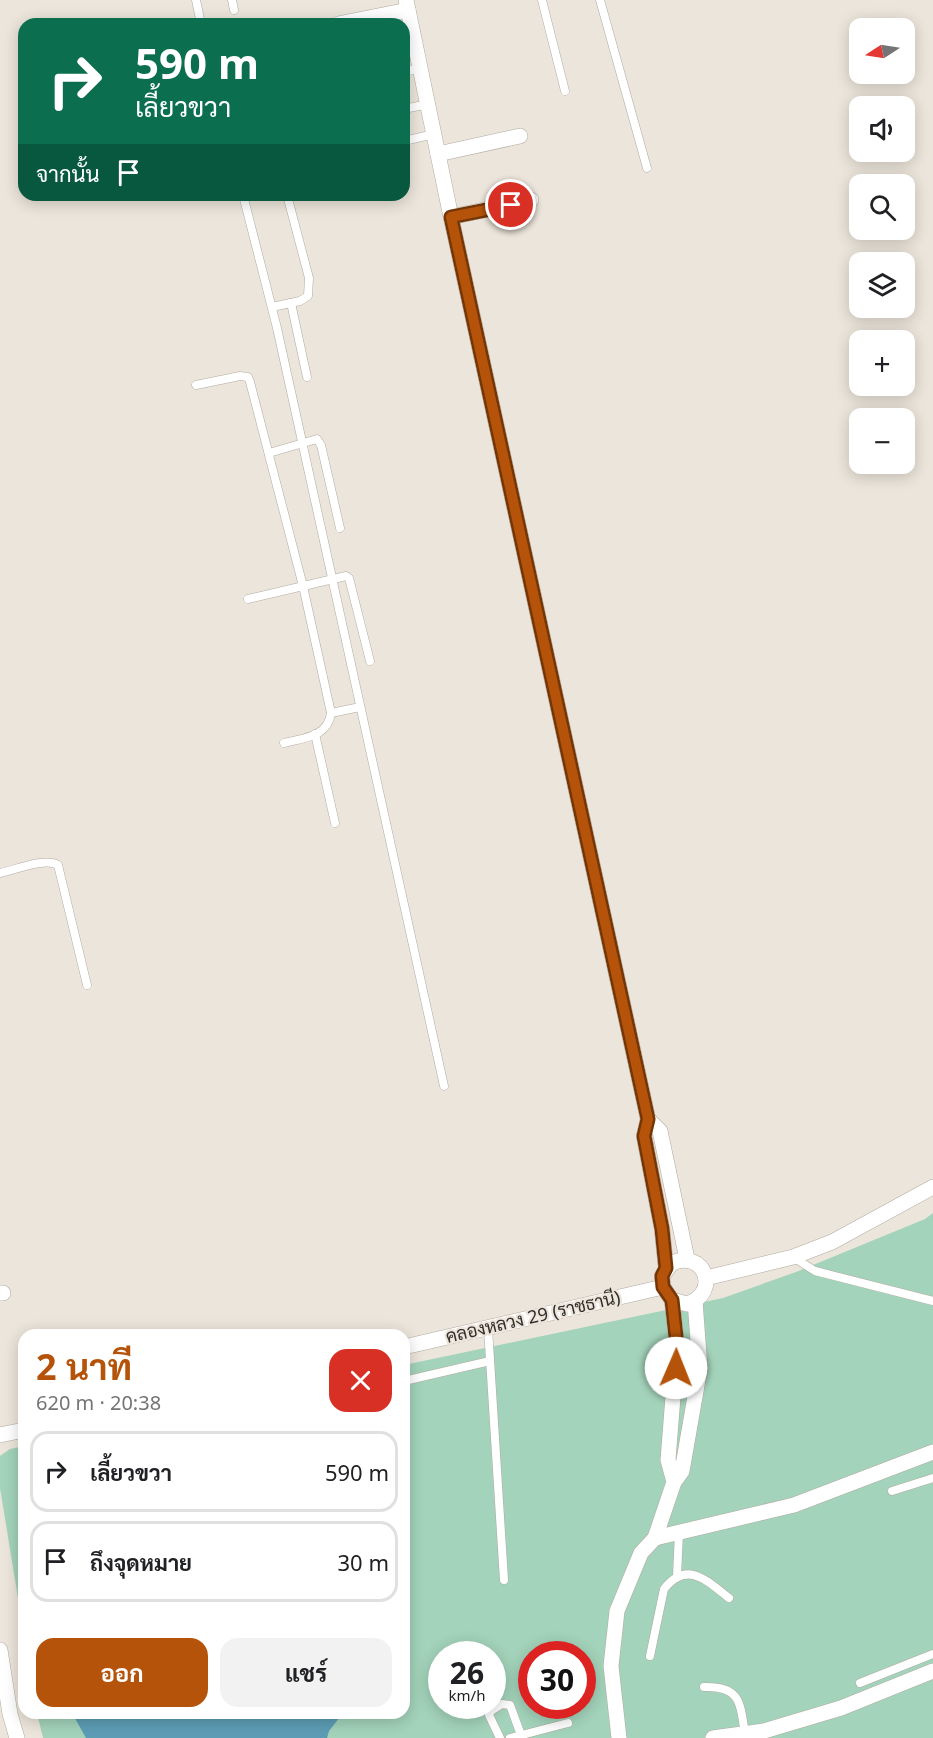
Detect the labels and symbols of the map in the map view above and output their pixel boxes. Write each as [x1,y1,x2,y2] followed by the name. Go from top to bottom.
[849,18,915,84] north arrow
[485,179,536,230] pin
[443,1284,622,1348] street label: คลองหลวง 29 (ราชธานี)
[644,1336,708,1400] position arrow
[518,1641,596,1719] speed limit sign: 30

